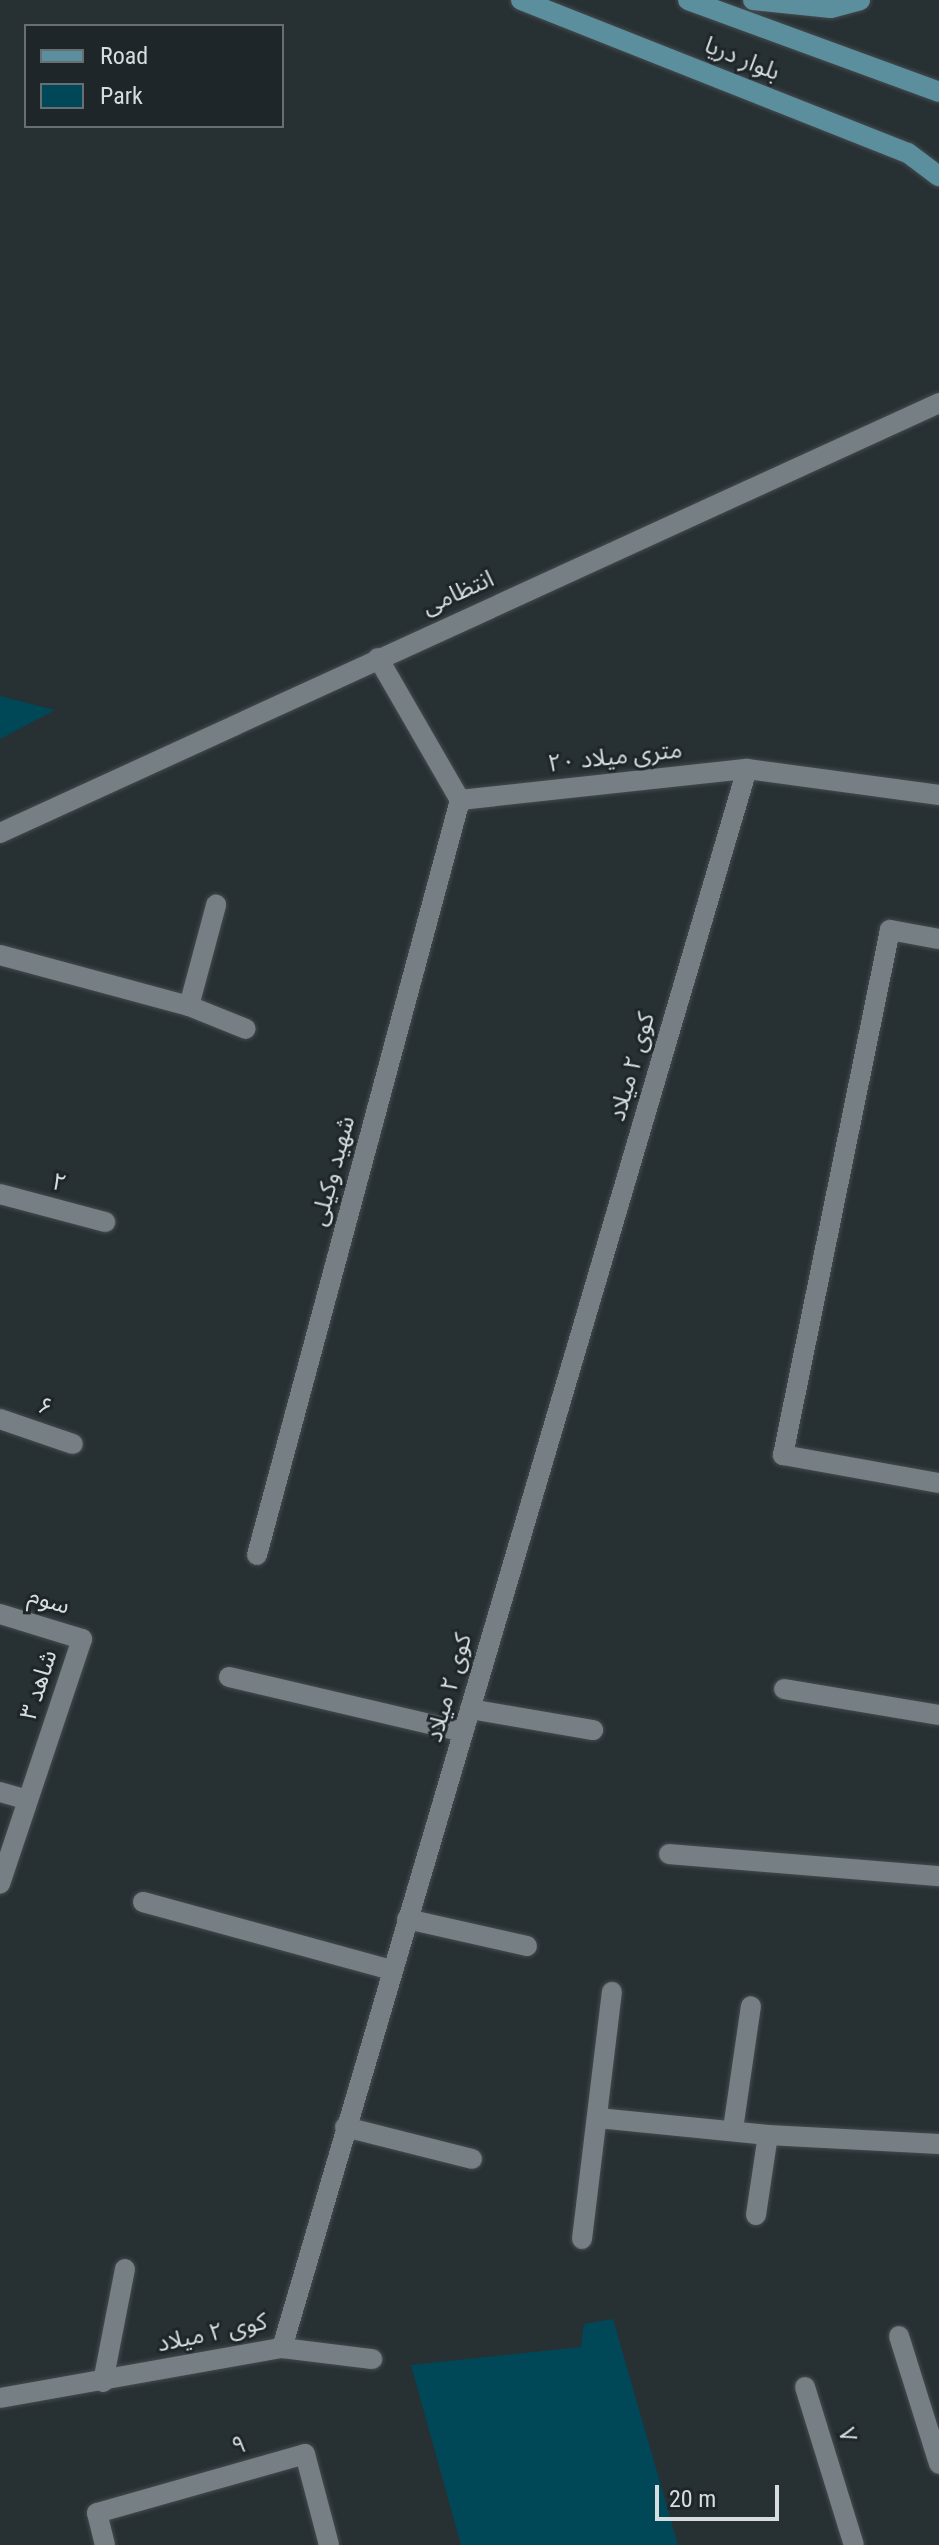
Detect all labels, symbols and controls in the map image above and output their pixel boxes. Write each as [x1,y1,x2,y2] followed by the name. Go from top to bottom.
[24,24,284,128] legend
[700,31,784,87] street label: بلوار دریا
[100,42,148,70] text: Road
[100,82,143,110] text: Park
[418,565,498,621] street label: انتظامی
[546,736,684,778] street label: ۲۰ متری میلاد
[603,1009,661,1125] street label: کوی ۲ میلاد
[305,1113,361,1229] street label: شهید وکیلی
[49,1167,69,1199] street label: ۲
[34,1391,56,1423] street label: ۶
[25,1581,73,1621] street label: سوم
[420,1630,478,1746] street label: کوی ۲ میلاد
[14,1647,64,1723] street label: شاهد ۳
[154,2307,270,2359] street label: کوی ۲ میلاد
[831,2424,863,2446] street label: ۷
[228,2430,250,2462] street label: ۹
[659,2469,783,2519] scale bar
[669,2485,716,2513] text: 20 m

